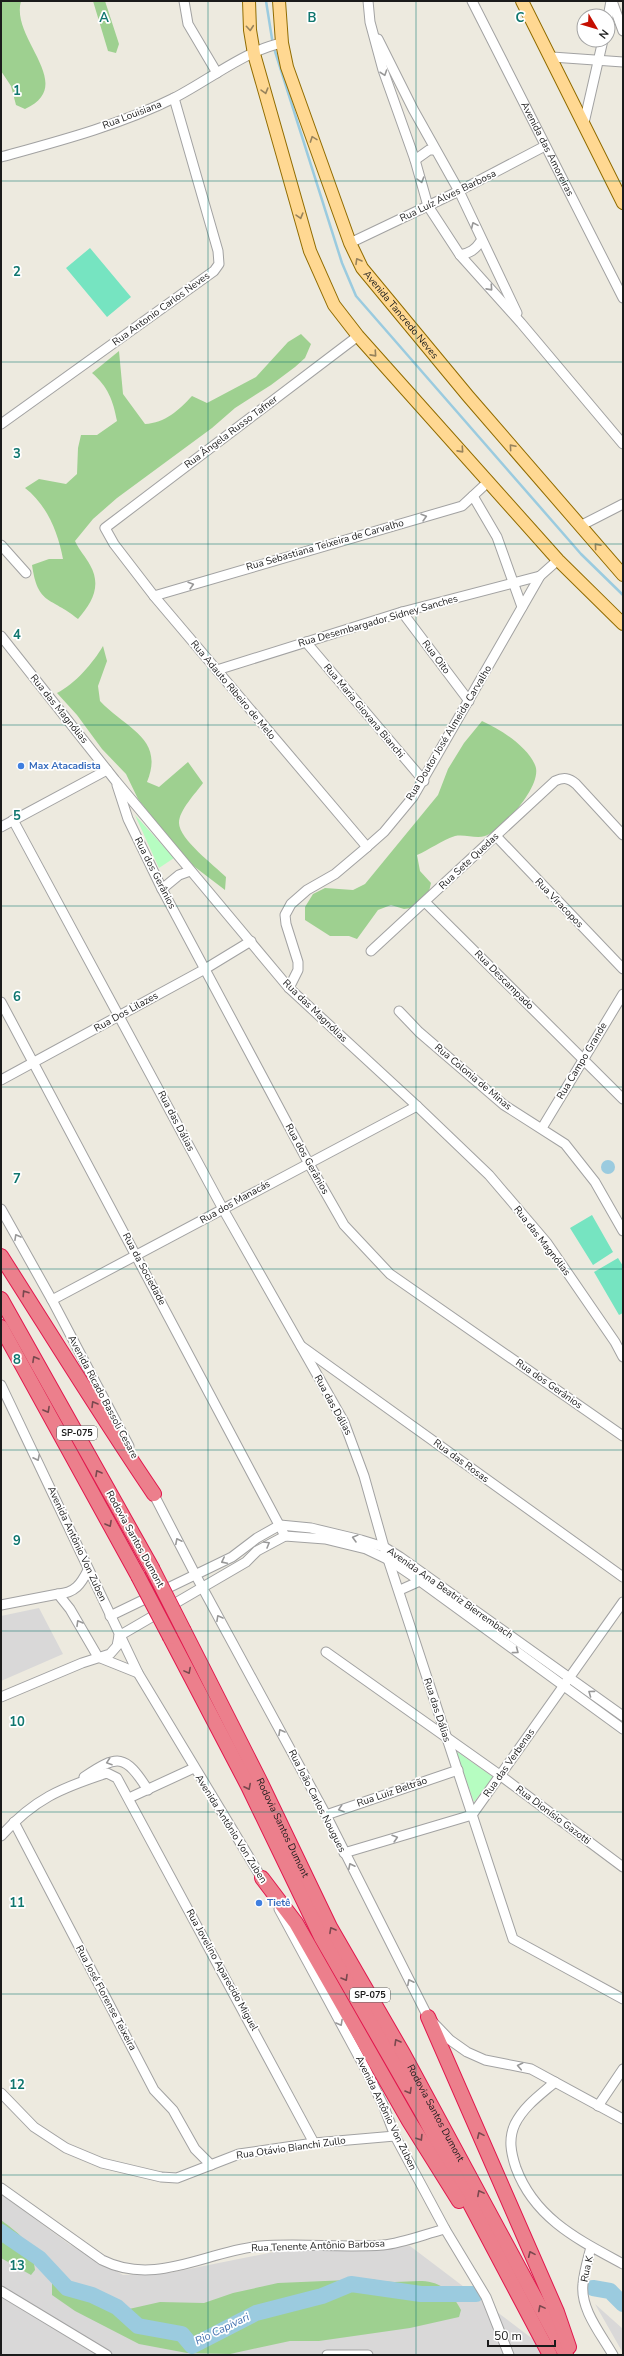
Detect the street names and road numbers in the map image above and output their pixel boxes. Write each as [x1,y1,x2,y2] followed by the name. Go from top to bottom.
[100,97,164,133] street label: Rua Louisiana
[517,99,577,199] street label: Avenida das Amoreiras
[397,167,499,225] street label: Rua Luíz Alves Barbosa
[360,268,442,362] street label: Avenida Tancredo Neves
[109,269,213,349] street label: Rua Antonio Carlos Neves
[181,392,281,472] street label: Rua Ângela Russo Tafner
[245,516,406,574] street label: Rua Sebastiana Teixeira de Carvalho
[297,591,460,651] street label: Rua Desembargador Sidney Sanches
[187,637,279,743] street label: Rua Adauto Ribeiro de Melo
[419,637,454,677] street label: Rua Oito
[320,661,408,761] street label: Rua Maria Giovana Bianchi
[403,662,495,803] street label: Rua Doutor José Almeida Carvalho
[27,672,91,747] street label: Rua das Magnólias
[436,829,502,893] street label: Rua Sete Quedas
[131,835,179,911] street label: Rua dos Gerânios
[532,875,587,931] street label: Rua Viracopos
[471,947,537,1013] street label: Rua Descampado
[280,976,351,1046] street label: Rua das Magnólias
[91,989,161,1035] street label: Rua Dos Lilazes
[553,1020,611,1102] street label: Rua Campo Grande
[431,1041,515,1114] street label: Rua Colonia de Minas
[154,1088,198,1154] street label: Rua das Dálias
[282,1121,332,1197] street label: Rua dos Gerânios
[197,1177,273,1227] street label: Rua dos Manacás
[510,1203,574,1279] street label: Rua das Magnólias
[119,1230,169,1308] street label: Rua da Sociedade
[64,1333,142,1461] street label: Avenida Ricado Bassoli Cesare
[513,1356,585,1412] street label: Rua dos Gerânios
[311,1372,355,1438] street label: Rua das Dálias
[57,1426,97,1440] road number: SP-075
[430,1436,492,1486] street label: Rua das Rosas
[44,1484,110,1604] street label: Avenida Antônio Von Zuben
[103,1488,168,1590] street label: Rodovia Santos Dumont
[384,1544,516,1642] street label: Avenida Ana Beatriz Bierrembach
[420,1676,454,1744] street label: Rua das Dálias
[480,1726,538,1800] street label: Rua das Verbenas
[285,1747,349,1855] street label: Rua João Carlos Nougues
[192,1772,270,1886] street label: Avenida Antônio Von Zuben
[355,1773,429,1811] street label: Rua Luiz Beltrão
[253,1776,312,1880] street label: Rodovia Santos Dumont
[513,1782,593,1848] street label: Rua Dionísio Gazotti
[183,1907,261,2033] street label: Rua Jovelino Aparecido Miguel
[72,1943,140,2053] street label: Rua José Florense Teixeira
[350,1988,390,2002] road number: SP-075
[352,2053,420,2173] street label: Avenida Antônio Von Zuben
[403,2062,468,2165] street label: Rodovia Santos Dumont
[235,2133,347,2163] street label: Rua Otávio Bianchi Zullo
[251,2237,385,2255] street label: Rua Tenente Antônio Barbosa
[577,2254,597,2283] street label: Rua K

